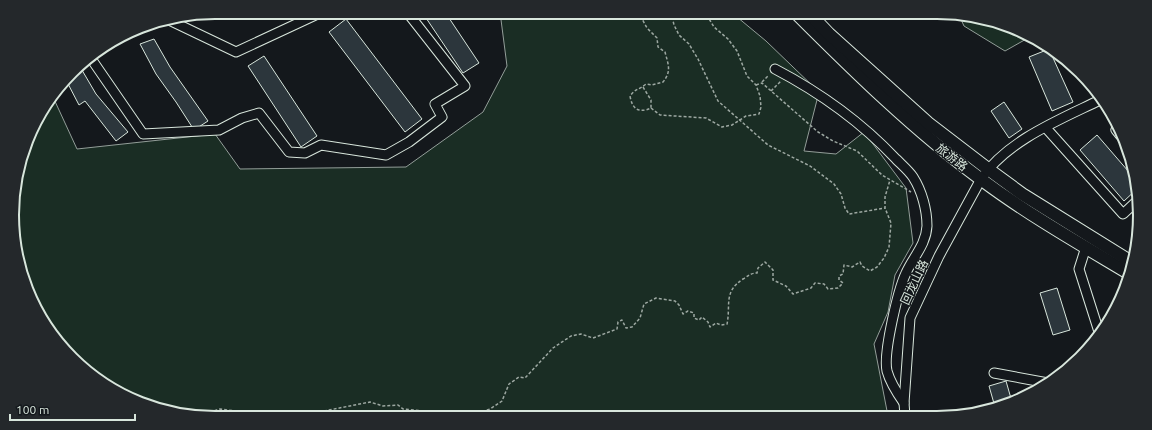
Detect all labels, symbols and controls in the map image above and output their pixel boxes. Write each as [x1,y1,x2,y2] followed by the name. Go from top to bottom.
[934,141,970,173] street label: 旅游路
[898,257,930,307] street label: 回龙山路
[10,396,135,422] scale bar
[16,403,49,416] text: 100 m

